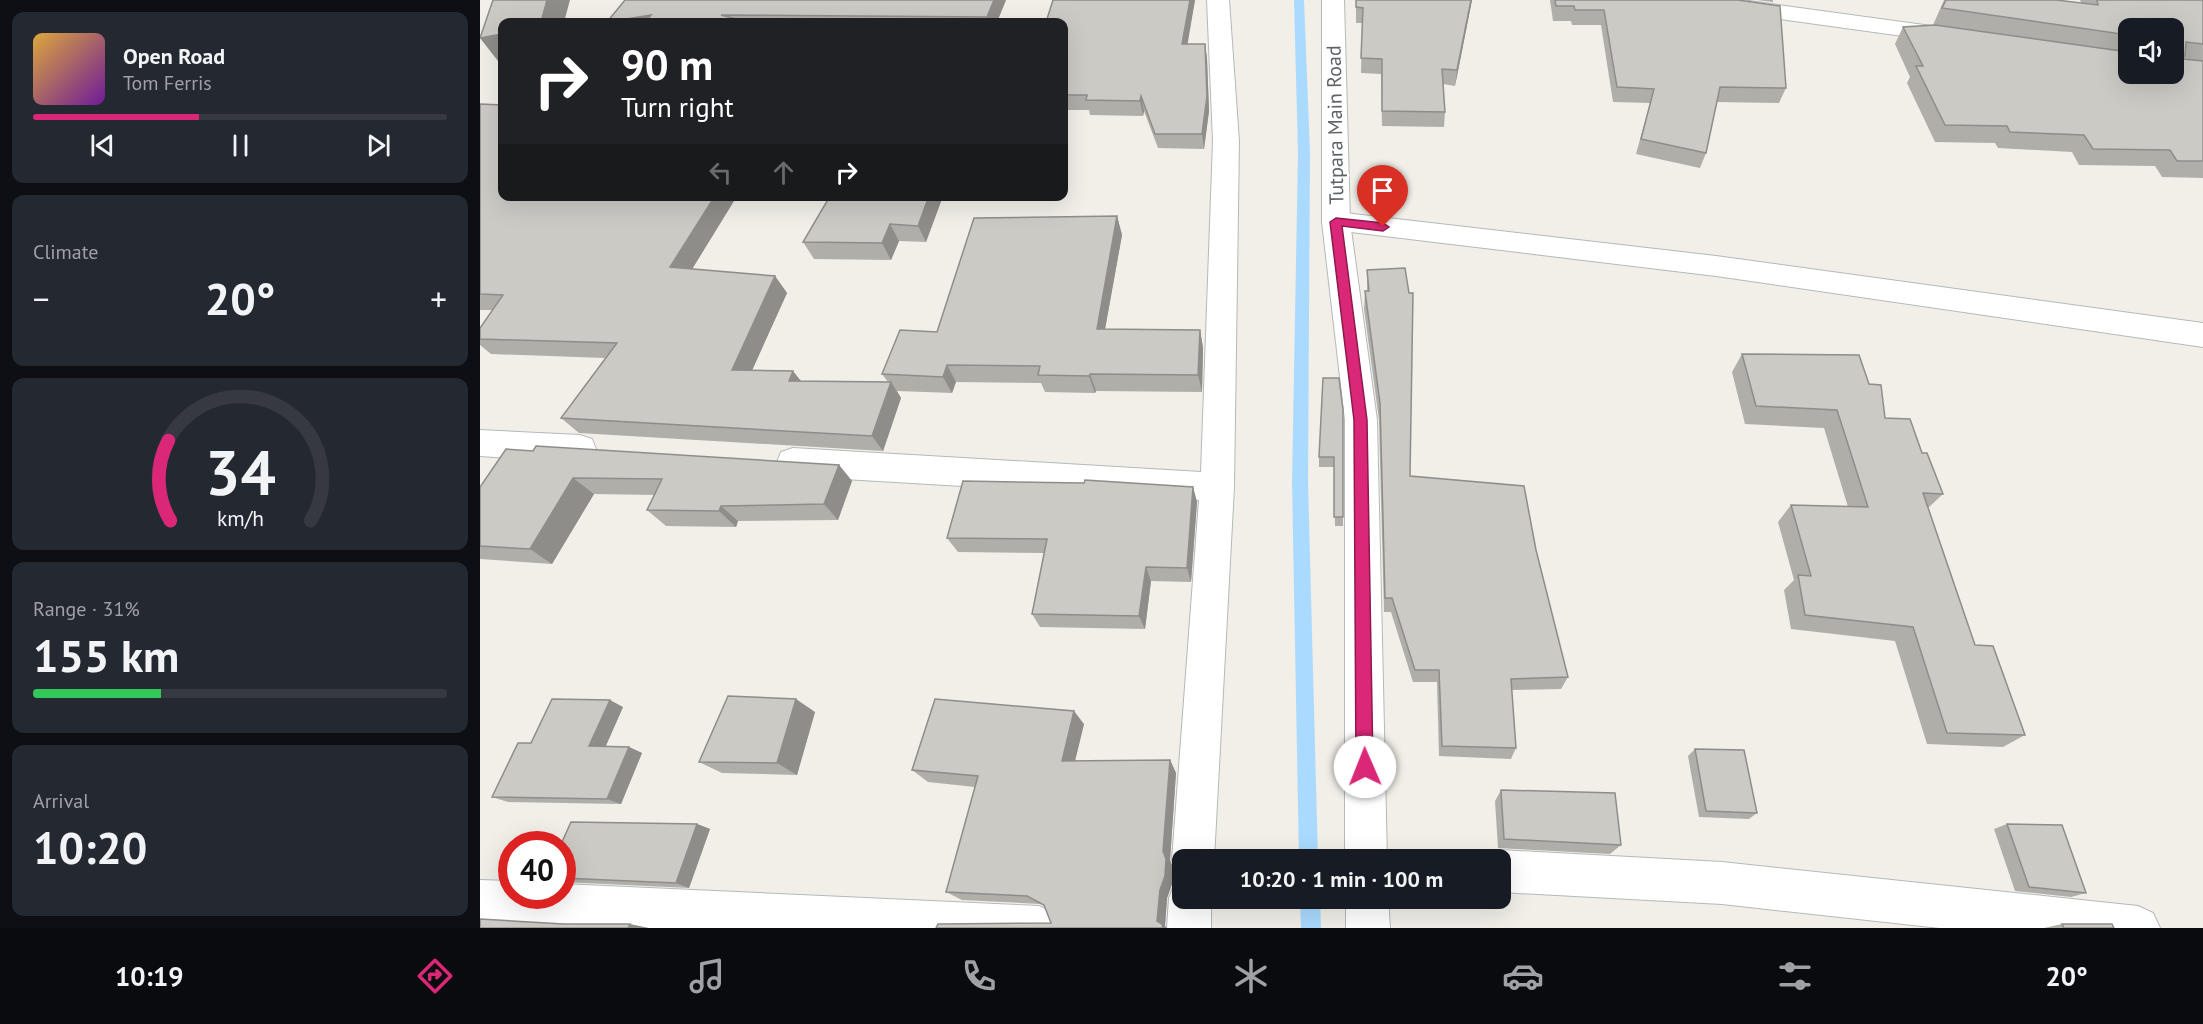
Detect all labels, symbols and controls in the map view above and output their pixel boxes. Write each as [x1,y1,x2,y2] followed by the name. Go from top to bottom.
[2118,18,2184,84] map controls
[2118,18,2184,84] button: sound
[621,37,713,92] text: 90 m
[123,42,225,70] text: Open Road
[522,42,600,120] icon: right
[1321,45,1349,205] street label: Tutpara Main Road
[123,70,212,96] text: Tom Ferris
[621,90,734,124] text: Turn right
[86,129,119,162] icon: previous
[224,129,257,162] icon: pause
[362,129,395,162] icon: next
[704,156,737,189] icon: left
[767,156,800,189] icon: ahead
[830,156,863,189] icon: right
[1357,165,1408,227] pin
[1366,174,1399,207] icon: arrive
[33,239,99,265] text: Climate
[205,269,275,327] text: 20°
[33,277,50,320] text: −
[430,277,447,320] text: +
[205,431,275,512] text: 34
[216,504,263,532] text: km/h
[33,596,140,622] text: Range · 31%
[33,626,179,684] text: 155 km
[1333,735,1397,799] position arrow
[33,788,89,814] text: Arrival
[33,818,147,876] text: 10:20
[498,831,576,909] speed limit sign: 40
[1240,865,1443,893] text: 10:20 · 1 min · 100 m
[414,955,456,997] icon: directions
[686,955,728,997] icon: music
[958,955,1000,997] icon: phone
[1230,955,1272,997] icon: climate
[1502,955,1544,997] icon: car
[1774,955,1816,997] icon: filters
[115,959,184,993] text: 10:19
[2046,959,2088,993] text: 20°

